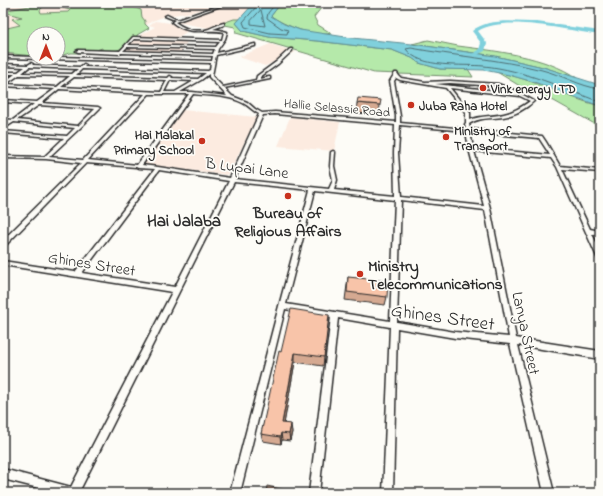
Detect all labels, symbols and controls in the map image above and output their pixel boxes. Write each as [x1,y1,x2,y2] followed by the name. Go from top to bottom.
[26,26,66,66] north arrow
[42,29,50,45] text: N
[490,80,576,101] place label: Vink energy LTD
[478,83,488,93] marker: Vink energy LTD
[283,94,392,123] street label: Hallie Selassie Road
[419,97,507,116] place label: Juba Raha Hotel
[406,100,416,110] marker: Juba Raha Hotel
[454,122,512,156] place label: Ministry of Transport
[114,126,194,162] place label: Hai Malakal Primary School
[441,132,451,142] marker: Ministry of Transport
[197,136,207,146] marker: Hai Malakal Primary School
[203,152,291,186] street label: B Lupai Lane
[283,191,293,201] marker: Bureau of Religious Affairs
[233,202,342,245] place label: Bureau of Religious Affairs
[147,209,221,234] district label: Hai Jalaba
[46,246,138,284] street label: Ghines Street
[368,255,503,297] place label: Ministry Telecommunications
[355,269,365,279] marker: Ministry Telecommunications
[505,290,546,378] street label: Lanya Street
[389,298,497,339] street label: Ghines Street

